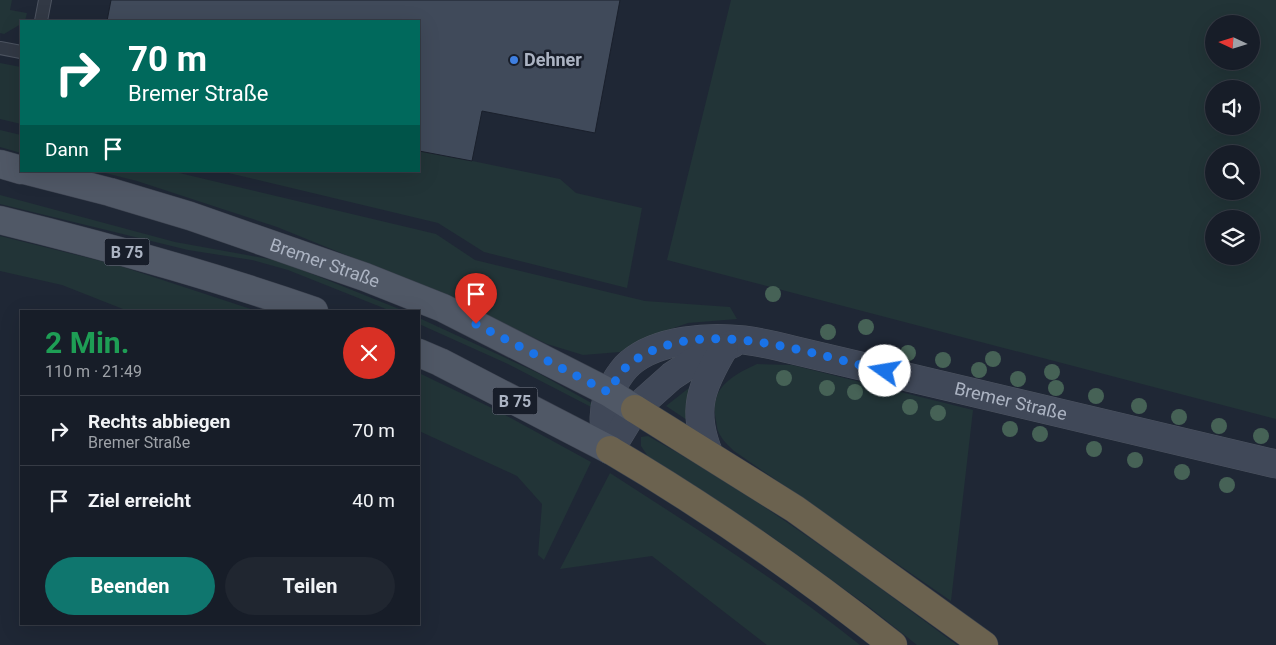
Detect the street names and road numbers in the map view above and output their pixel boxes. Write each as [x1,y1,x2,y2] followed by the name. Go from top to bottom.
[267,234,383,292] street label: Bremer Straße
[104,238,150,266] road number: B 75
[952,377,1069,424] street label: Bremer Straße
[492,388,538,414] road number: B 75

